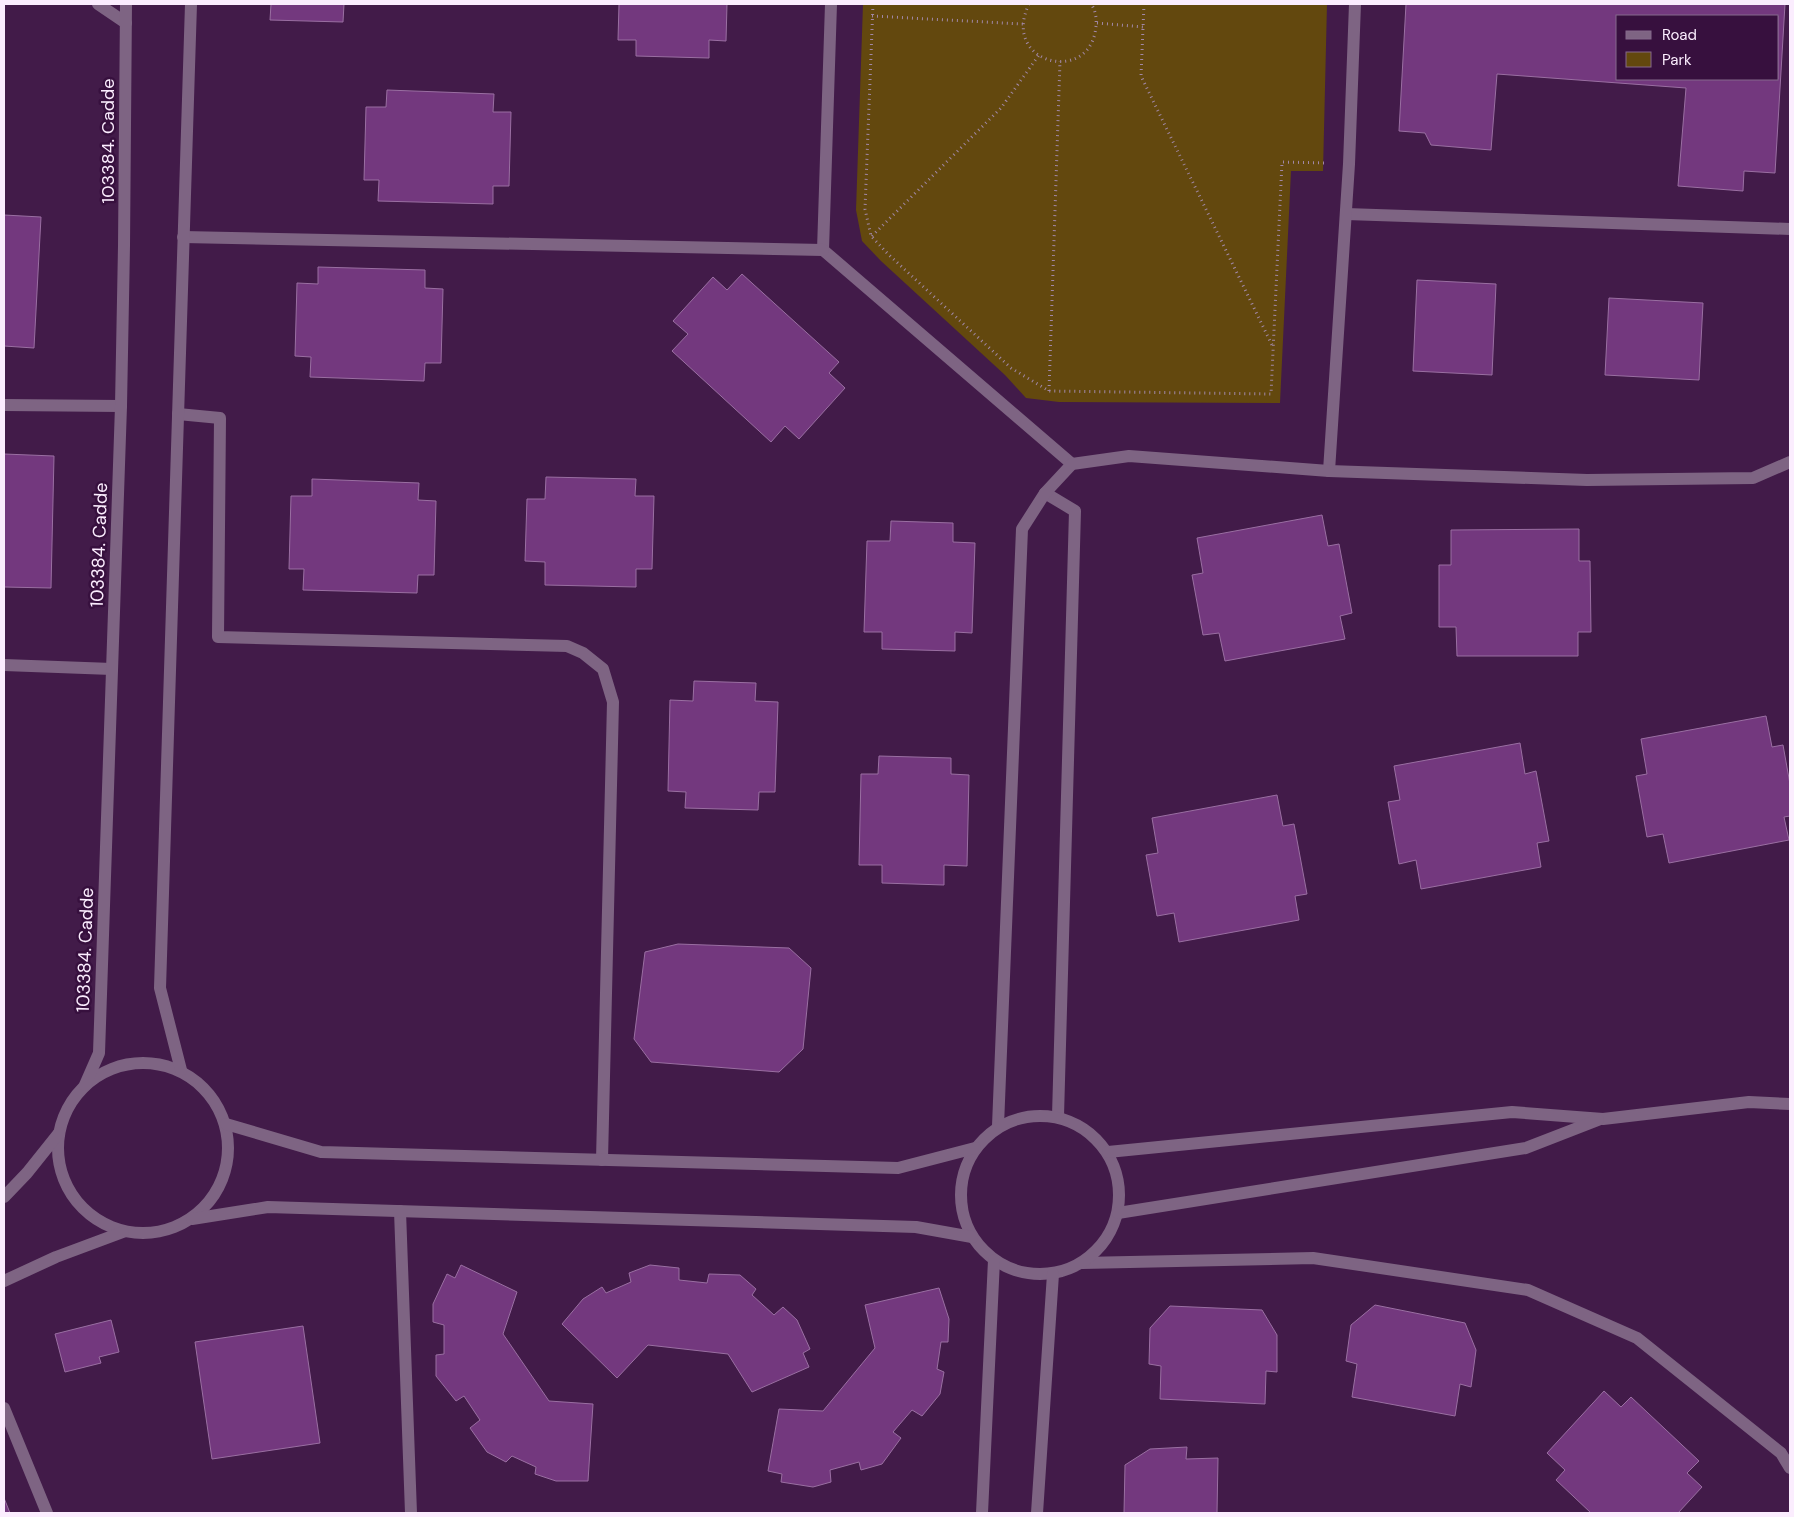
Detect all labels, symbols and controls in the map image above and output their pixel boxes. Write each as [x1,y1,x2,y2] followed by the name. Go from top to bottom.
[1616,15,1779,80] legend
[1662,25,1697,45] text: Road
[1662,50,1692,70] text: Park
[96,79,120,203] street label: 103384. Cadde
[85,482,113,608] street label: 103384. Cadde
[71,887,99,1013] street label: 103384. Cadde

